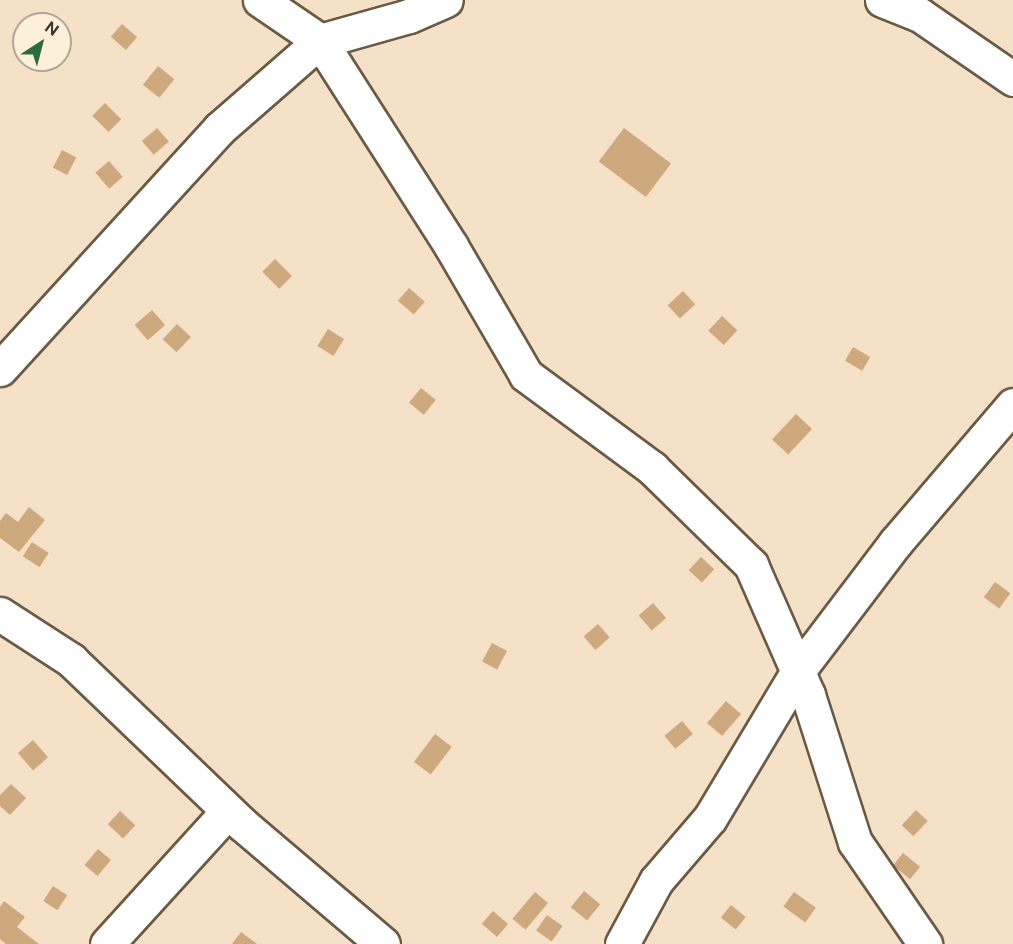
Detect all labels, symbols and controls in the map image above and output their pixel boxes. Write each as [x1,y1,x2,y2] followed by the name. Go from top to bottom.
[12,12,72,72] north arrow
[41,17,62,40] text: N

